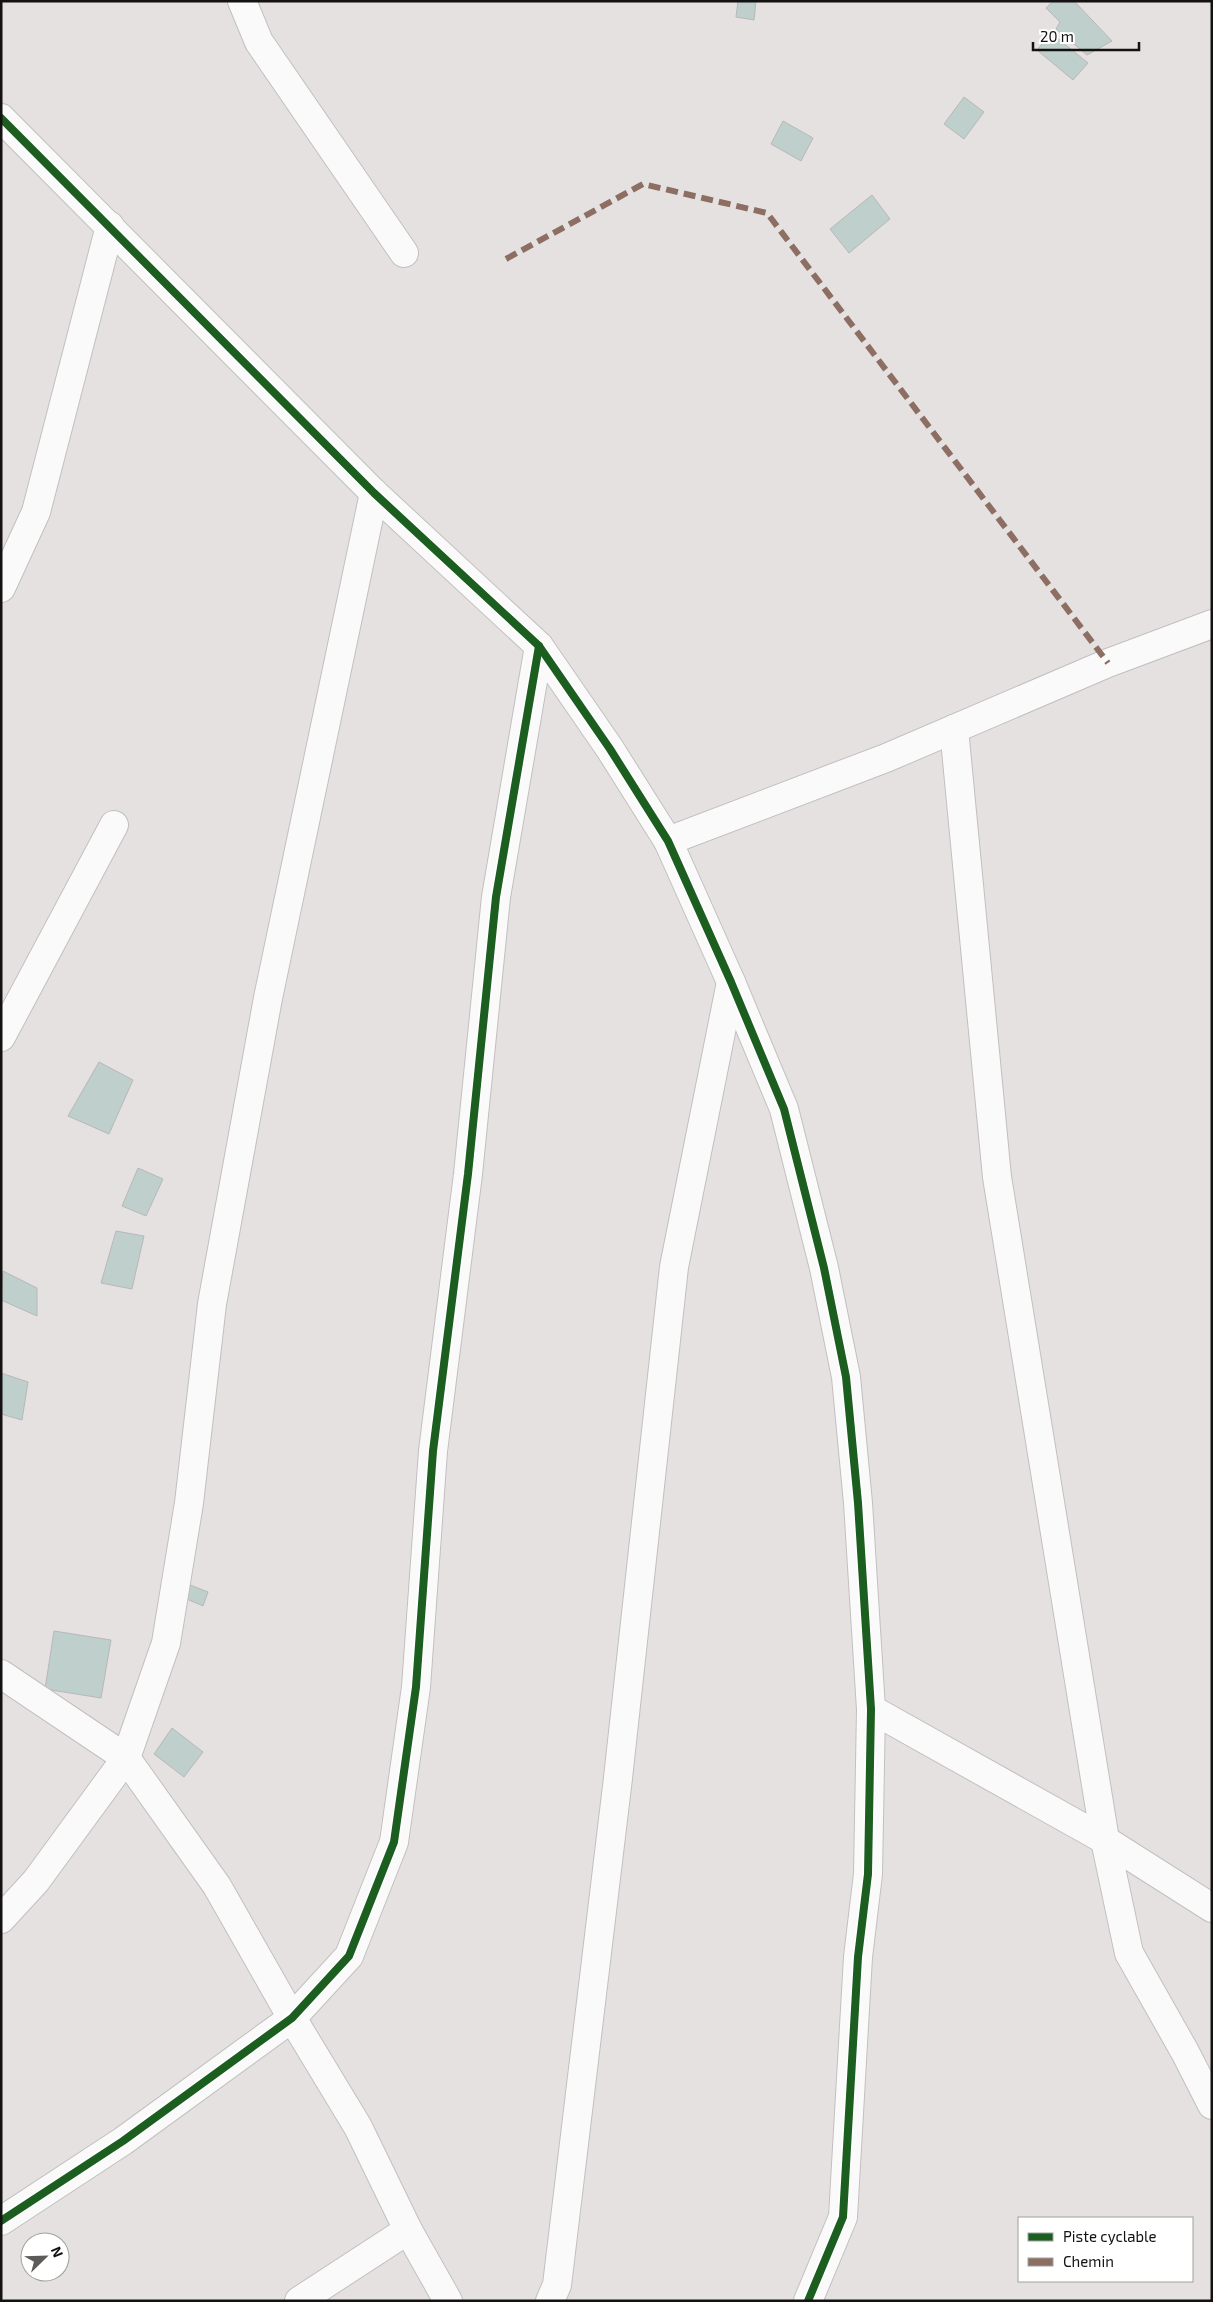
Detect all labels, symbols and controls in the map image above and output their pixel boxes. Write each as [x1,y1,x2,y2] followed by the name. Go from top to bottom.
[1033,20,1139,52] scale bar
[1040,27,1074,45] text: 20 m
[1018,2217,1193,2282] legend
[1063,2227,1157,2245] text: Piste cyclable
[20,2232,70,2282] north arrow
[48,2244,67,2260] text: N
[1063,2252,1114,2270] text: Chemin

